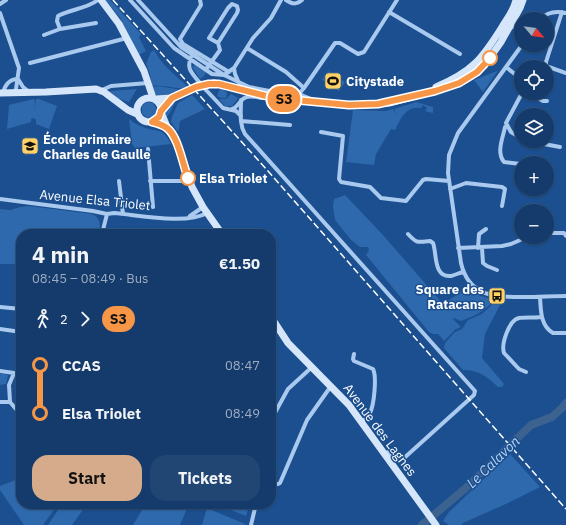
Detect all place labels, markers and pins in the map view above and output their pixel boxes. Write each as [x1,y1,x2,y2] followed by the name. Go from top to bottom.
[482,50,498,66] unlabelled marker
[323,71,343,91] sports icon: Citystade
[346,73,404,90] place label: Citystade
[43,131,151,163] place label: École primaire Charles de Gaulle
[20,136,40,156] school or university icon: École primaire Charles de Gaulle
[180,170,196,186] marker: Elsa Triolet
[199,170,267,187] place label: Elsa Triolet
[416,281,484,313] place label: Square des Ratacans
[487,286,507,306] bus stop icon: Square des Ratacans

